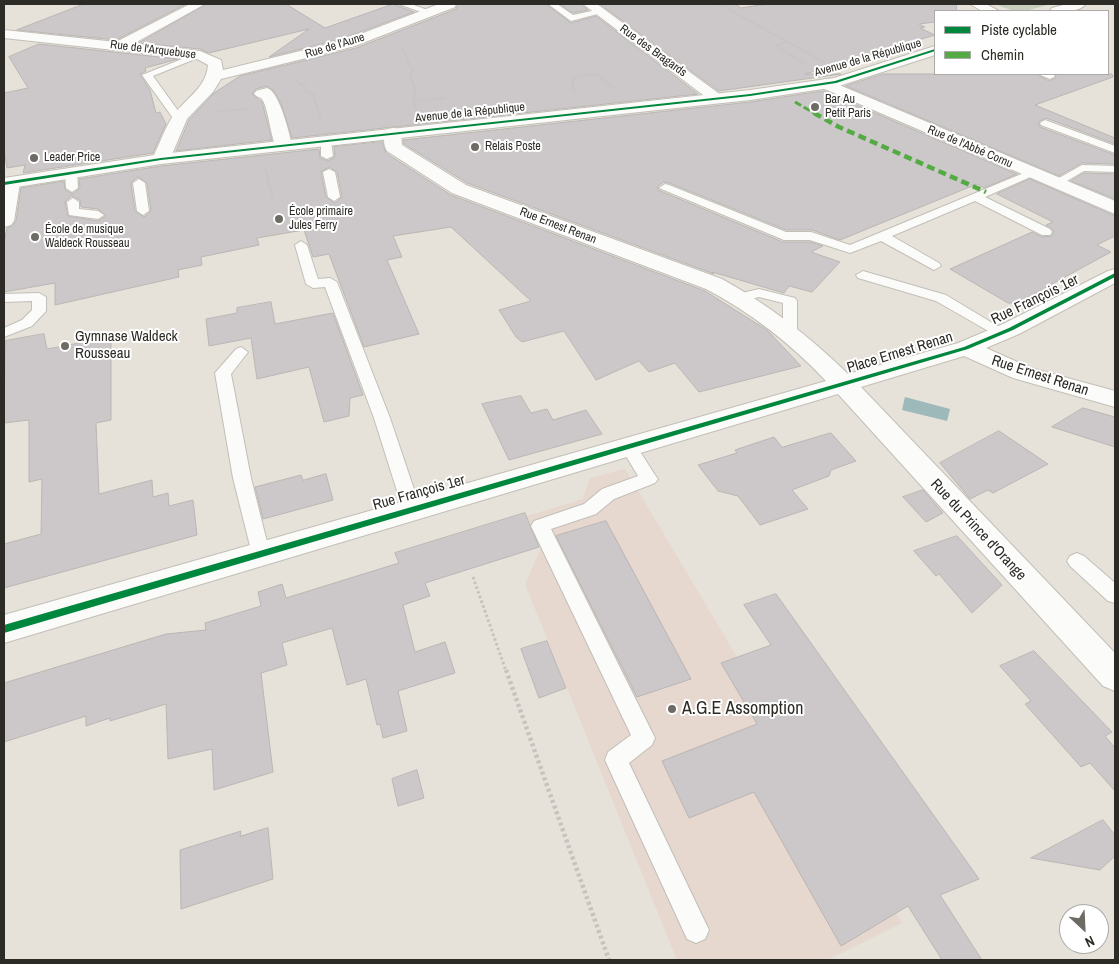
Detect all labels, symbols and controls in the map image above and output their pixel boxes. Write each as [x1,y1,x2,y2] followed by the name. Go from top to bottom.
[934,10,1109,75] legend
[981,19,1057,40] text: Piste cyclable
[617,22,689,80] street label: Rue des Bragards
[303,30,367,62] street label: Rue de l'Aune
[813,36,923,80] street label: Avenue de la République
[109,38,197,62] street label: Rue de l'Arquebuse
[981,44,1024,65] text: Chemin
[825,93,871,121] place label: Bar Au Petit Paris
[414,100,526,126] street label: Avenue de la République
[809,101,821,113] marker: Bar Au Petit Paris
[925,123,1015,171] street label: Rue de l'Abbé Cornu
[485,140,541,154] place label: Relais Poste
[469,141,481,153] marker: Relais Poste
[44,151,100,165] place label: Leader Price
[28,152,40,164] marker: Leader Price
[289,205,353,233] place label: École primaire Jules Ferry
[518,205,598,247] street label: Rue Ernest Renan
[273,213,285,225] marker: École primaire Jules Ferry
[45,223,129,251] place label: École de musique Waldeck Rousseau
[29,231,41,243] marker: École de musique Waldeck Rousseau
[988,271,1082,329] street label: Rue François 1er
[75,328,178,363] place label: Gymnase Waldeck Rousseau
[845,328,955,378] street label: Place Ernest Renan
[59,340,71,352] marker: Gymnase Waldeck Rousseau
[989,352,1091,400] street label: Rue Ernest Renan
[371,471,467,515] street label: Rue François 1er
[926,475,1030,585] street label: Rue du Prince d'Orange
[682,698,803,720] place label: A.G.E Assomption
[666,703,678,715] marker: A.G.E Assomption
[1059,904,1109,954] north arrow
[1082,932,1097,952] text: N

